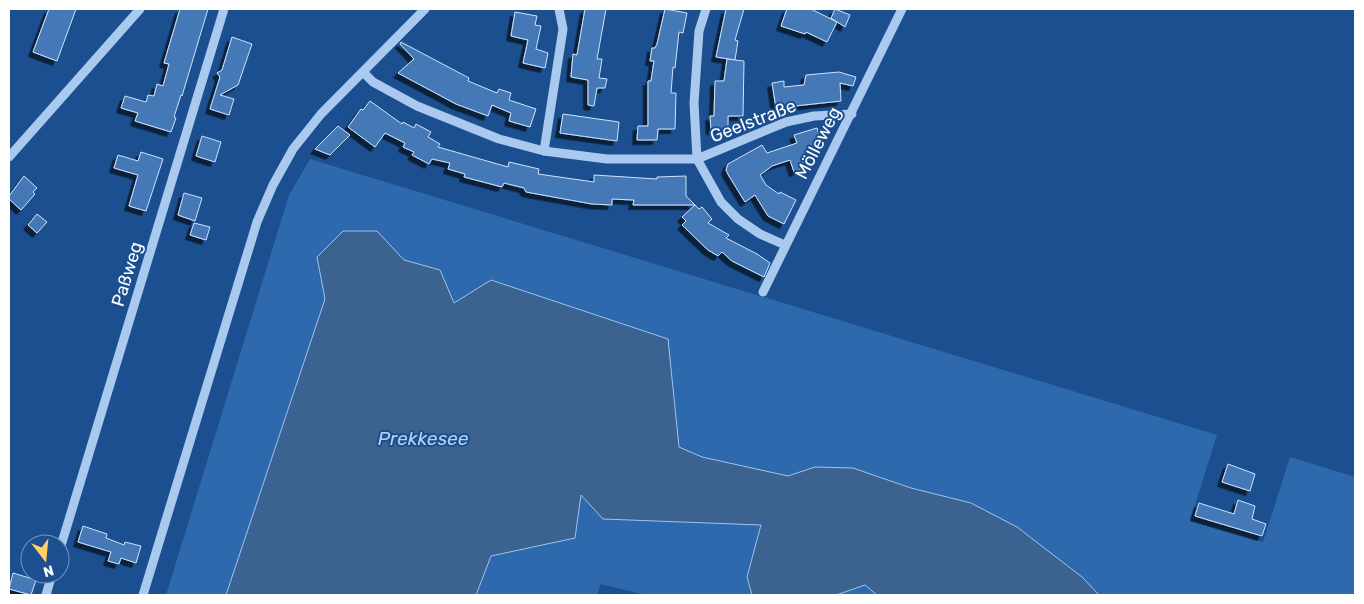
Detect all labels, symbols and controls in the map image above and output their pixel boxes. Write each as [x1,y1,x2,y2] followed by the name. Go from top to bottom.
[707,95,799,147] street label: Geelstraße
[790,103,846,183] street label: Mölleweg
[107,239,147,309] street label: Paßweg
[378,427,469,450] water label: Prekkesee
[20,534,70,584] north arrow
[41,561,56,581] text: N

